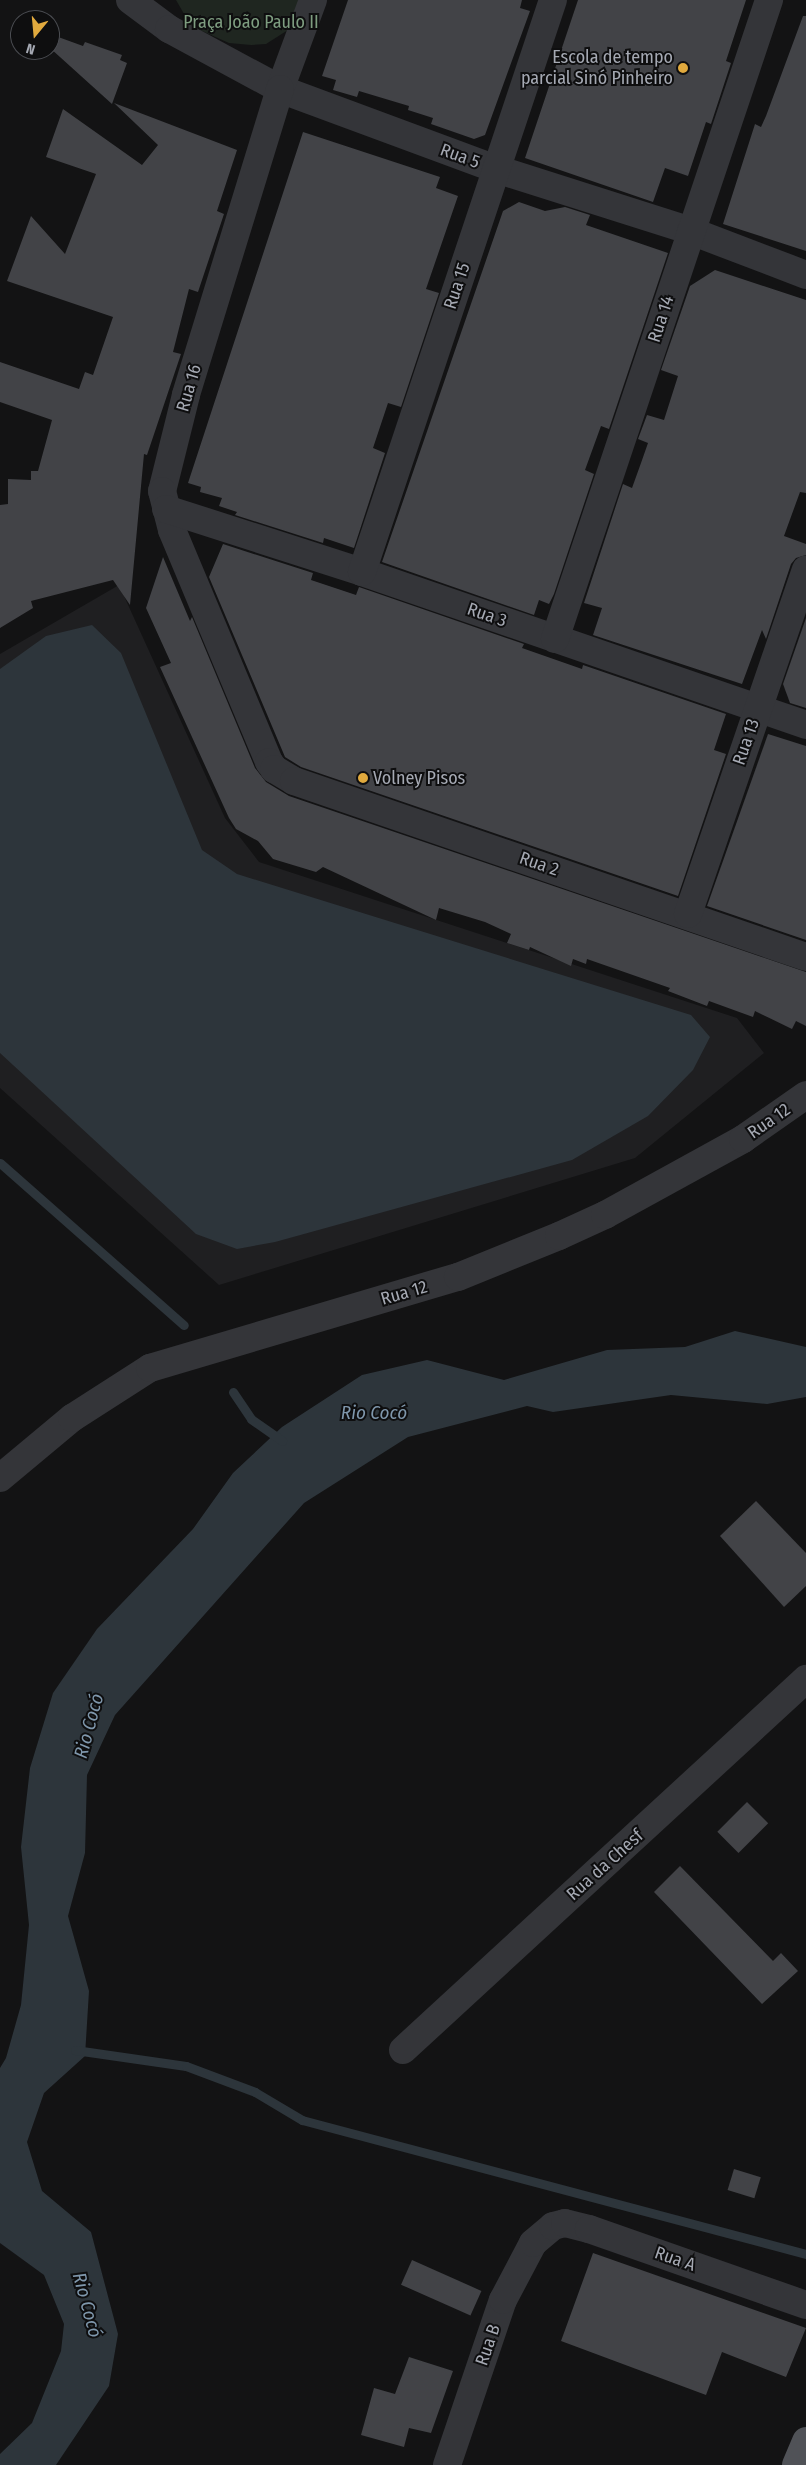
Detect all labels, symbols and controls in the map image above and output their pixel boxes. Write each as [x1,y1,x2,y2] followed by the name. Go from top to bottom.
[10,10,60,60] north arrow
[183,11,319,33] park label: Praça João Paulo II
[24,40,37,58] text: N
[521,47,673,90] place label: Escola de tempo parcial Sinó Pinheiro
[677,62,689,74] marker: Escola de tempo parcial Sinó Pinheiro
[437,139,483,173] street label: Rua 5
[439,260,475,312] street label: Rua 15
[643,293,679,345] street label: Rua 14
[172,362,206,414] street label: Rua 16
[464,598,510,632] street label: Rua 3
[728,716,764,768] street label: Rua 13
[373,767,465,789] place label: Volney Pisos
[357,772,369,784] marker: Volney Pisos
[516,847,562,881] street label: Rua 2
[743,1099,795,1143] street label: Rua 12
[378,1276,430,1310] street label: Rua 12
[341,1402,407,1424] water label: Rio Cocó
[69,1691,109,1761] water label: Rio Cocó
[562,1825,648,1905] street label: Rua da Chesf
[652,2242,698,2276] street label: Rua A
[67,2270,107,2340] water label: Rio Cocó
[471,2322,505,2368] street label: Rua B

